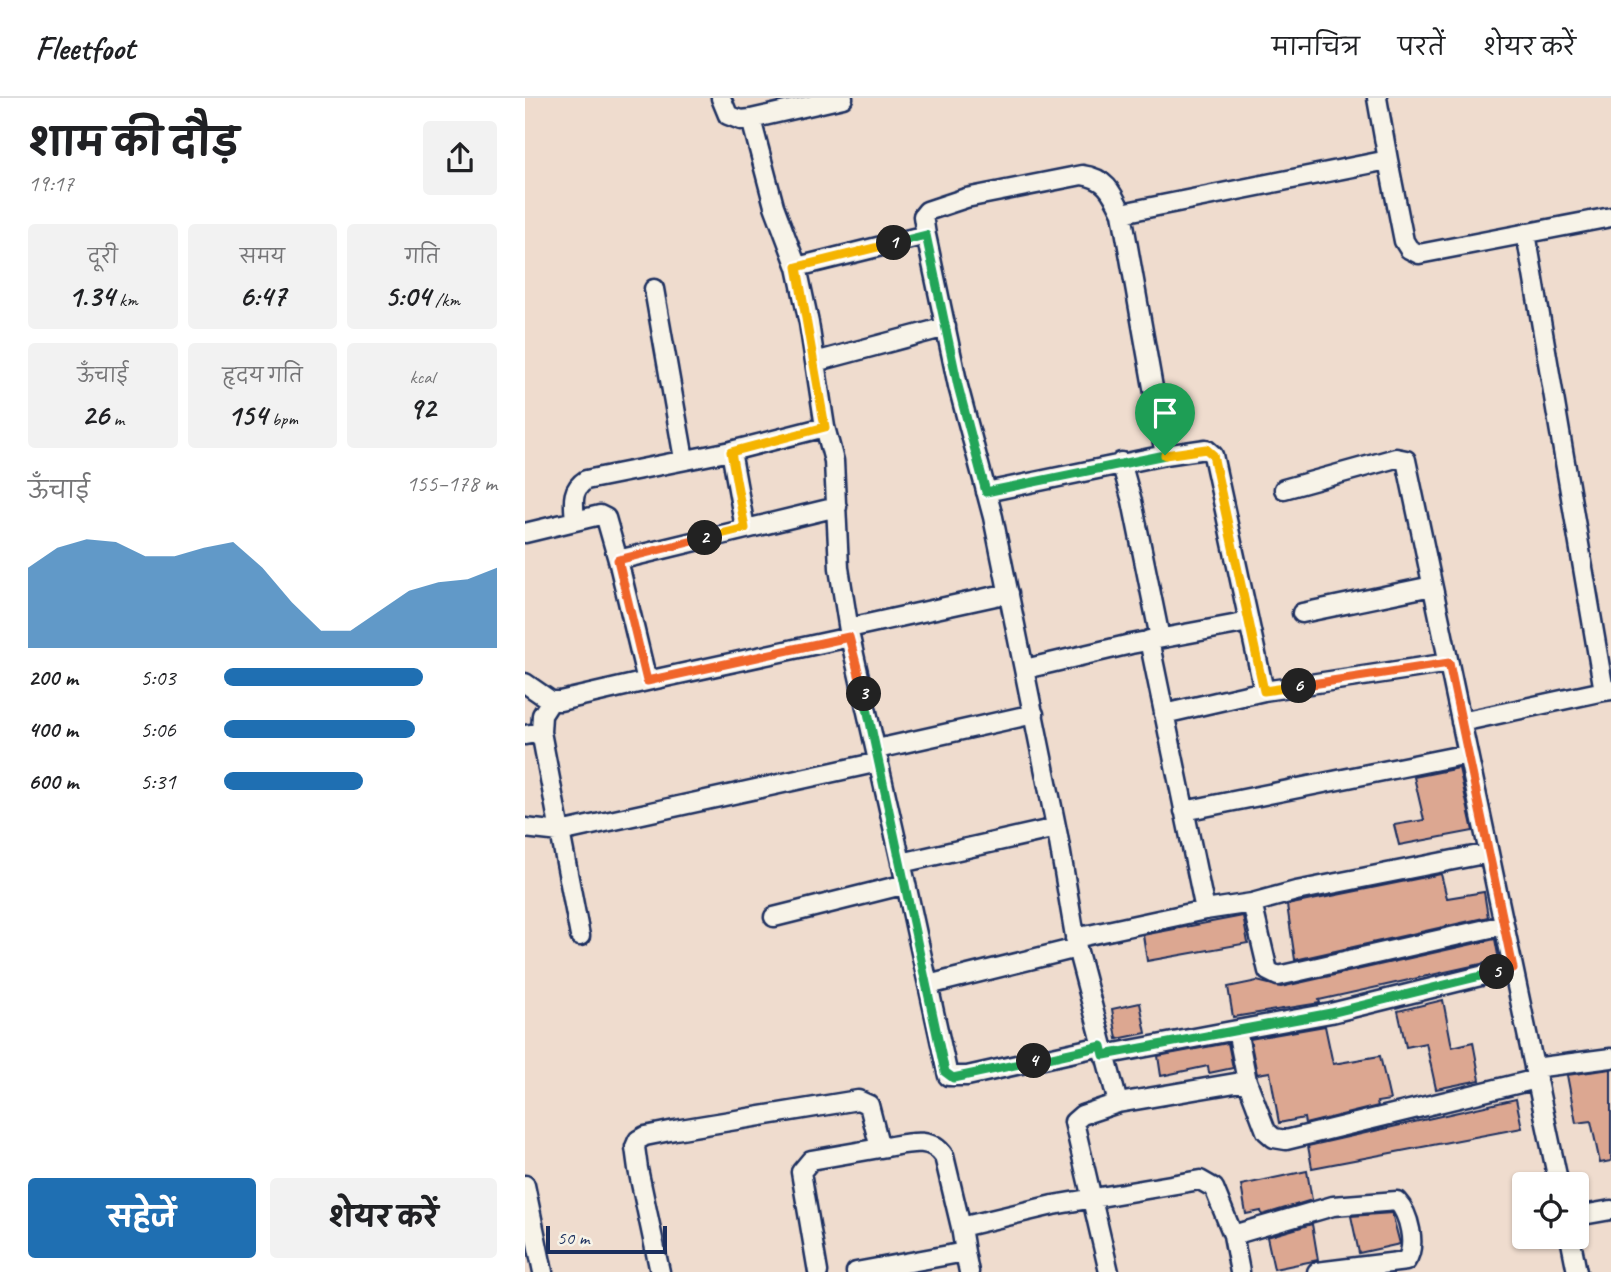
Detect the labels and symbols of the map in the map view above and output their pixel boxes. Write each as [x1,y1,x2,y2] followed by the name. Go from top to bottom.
[877,226,911,260] pin: 1
[1135,383,1195,455] pin
[687,520,723,556] pin: 2
[1281,668,1317,704] pin: 6
[847,676,881,712] pin: 3
[1479,954,1515,990] pin: 5
[1016,1044,1051,1079] pin: 4
[546,1223,667,1255] scale bar

